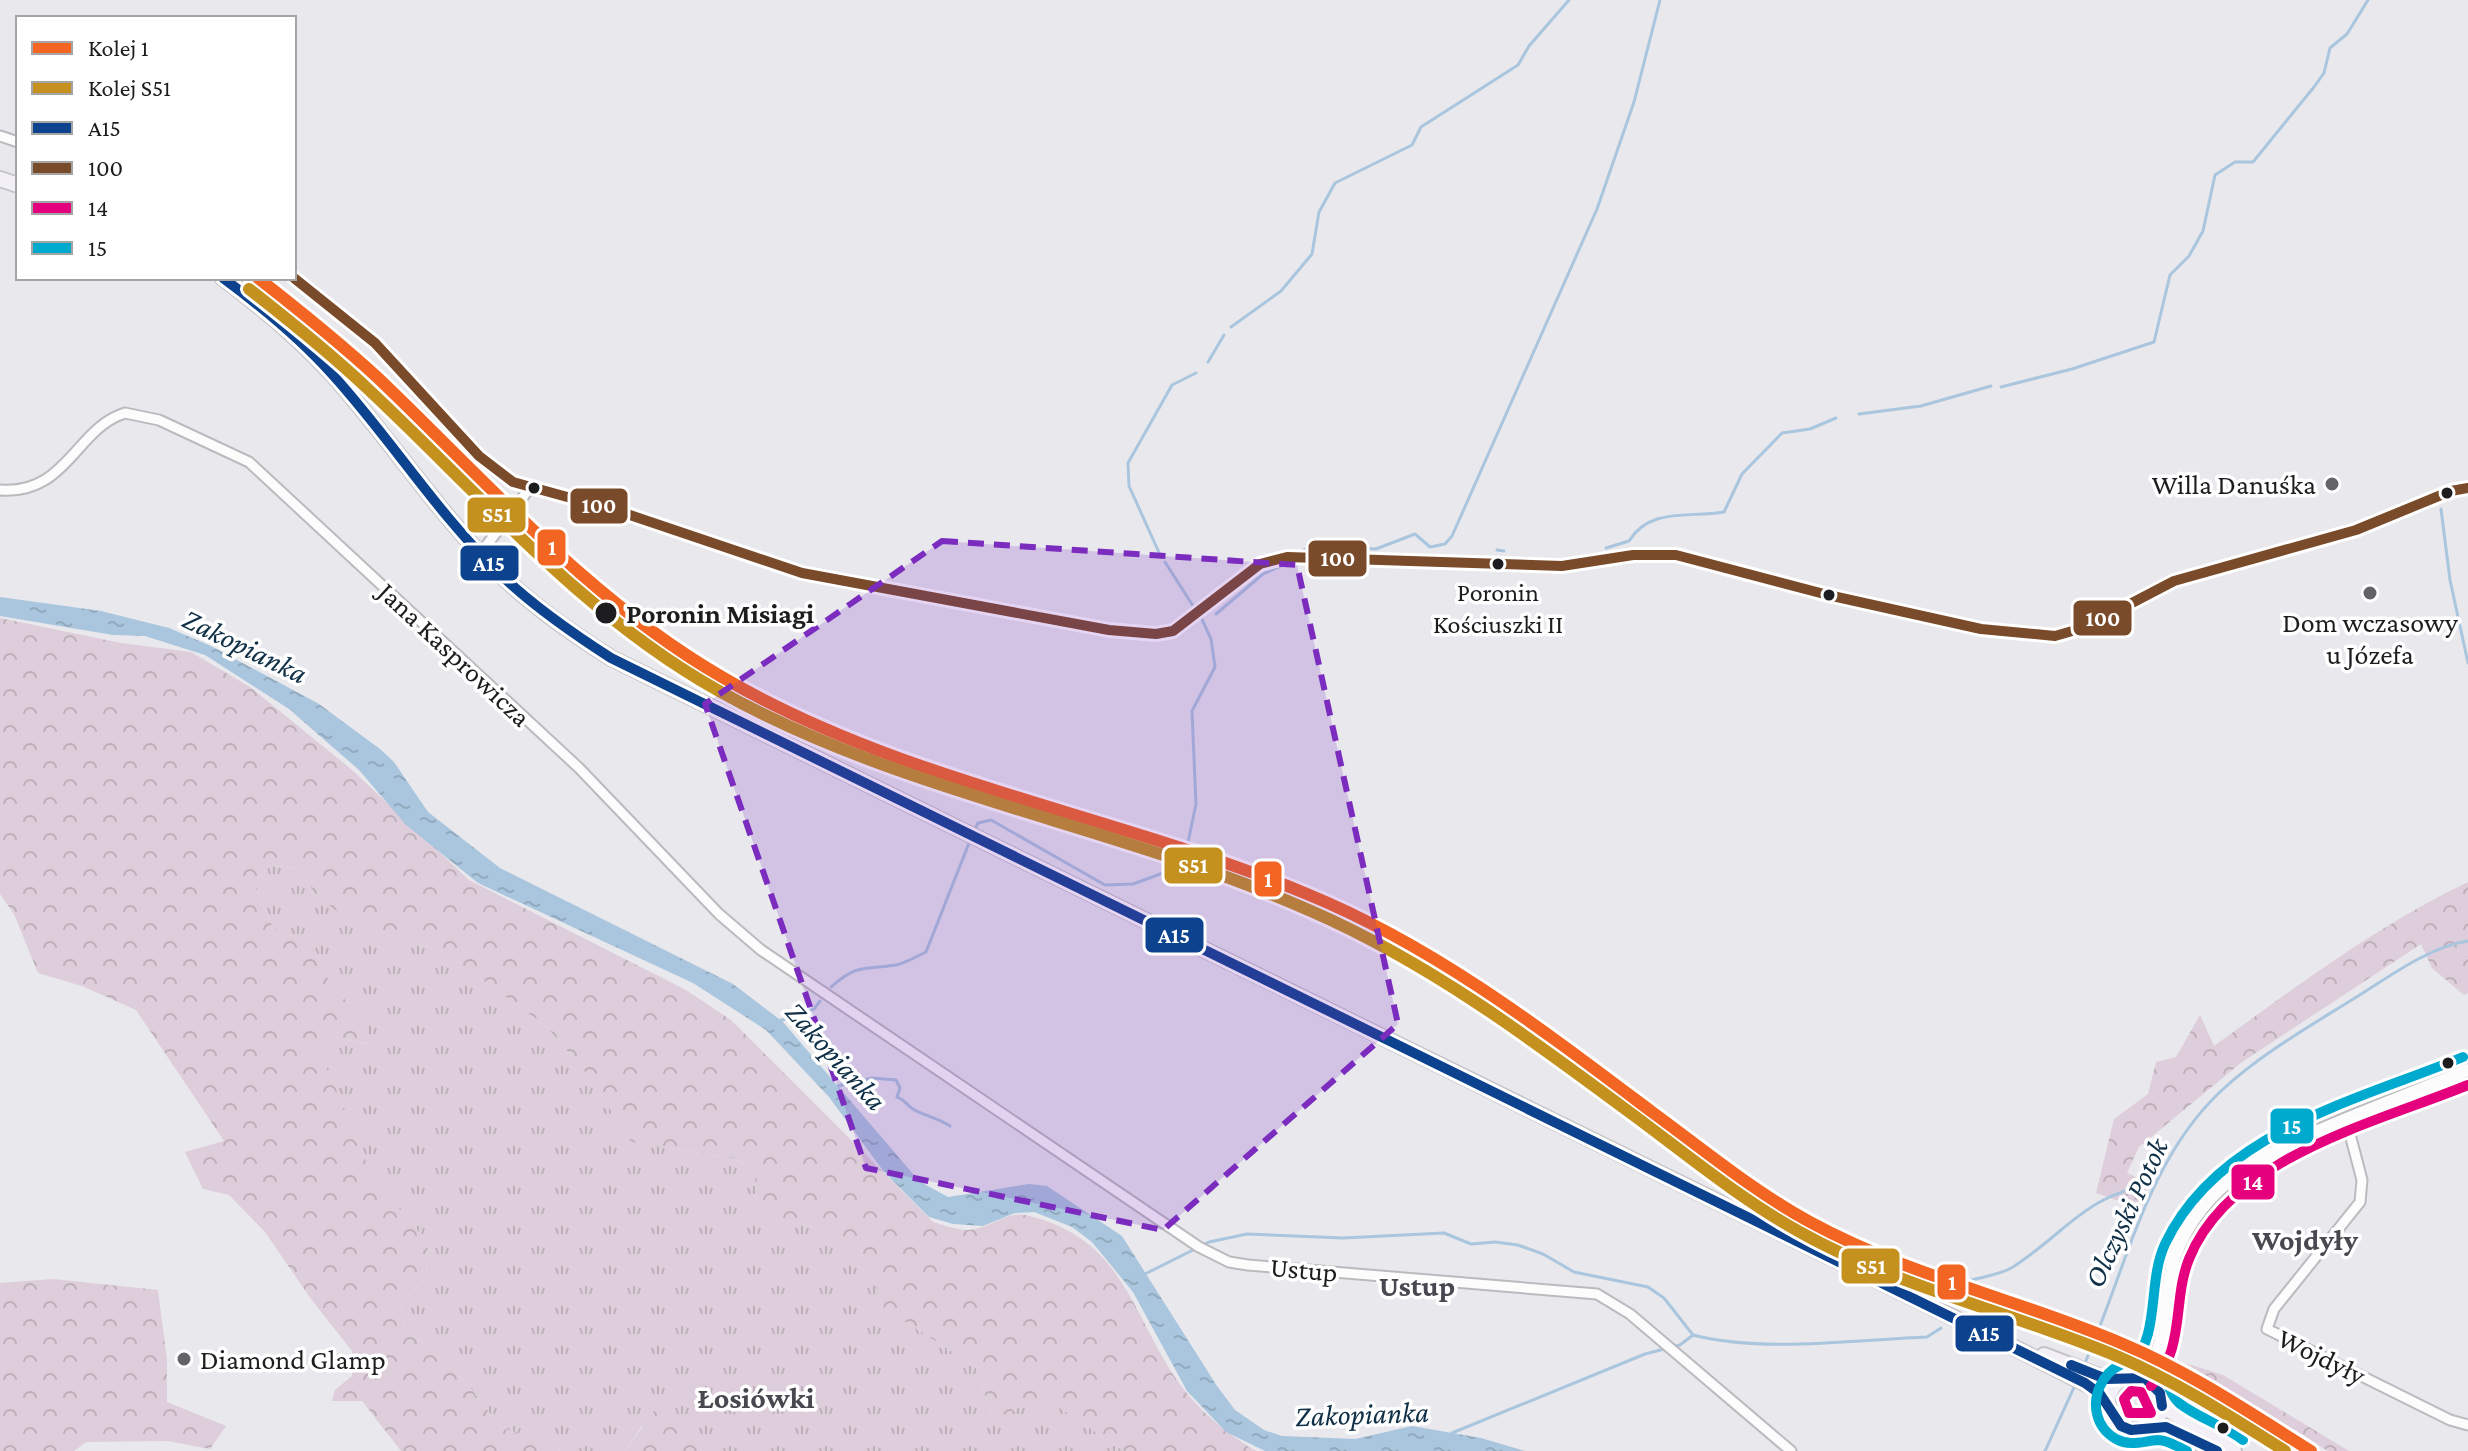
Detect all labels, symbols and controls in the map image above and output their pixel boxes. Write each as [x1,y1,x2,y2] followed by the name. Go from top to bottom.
[16,16,296,280] legend
[88,34,149,61] text: Kolej 1
[88,74,171,101] text: Kolej S51
[88,114,121,141] text: A15
[88,154,123,181] text: 100
[88,194,108,221] text: 14
[88,234,107,261] text: 15
[2152,469,2316,500] place label: Willa Danuśka
[2323,475,2341,493] marker: Willa Danuśka
[526,480,542,496] unlabelled marker
[2439,485,2455,501] unlabelled marker
[569,487,629,525] line badge: 100
[582,493,616,518] text: 100
[466,496,527,534] line badge: S51
[482,502,512,527] text: S51
[536,528,567,567] line badge: 1
[548,535,556,560] text: 1
[1307,539,1368,578] line badge: 100
[459,544,520,582] line badge: A15
[1321,546,1355,571] text: 100
[472,551,505,576] text: A15
[1490,556,1506,572] marker: Poronin Kościuszki II
[370,574,537,733] street label: Jana Kasprowicza
[1433,578,1563,639] place label: Poronin Kościuszki II
[2361,584,2379,602] marker: Dom wczasowy u Józefa
[1821,587,1837,603] unlabelled marker
[626,598,814,629] place label: Poronin Misiagi
[2072,599,2133,637] line badge: 100
[593,600,619,626] marker: Poronin Misiagi
[177,601,313,691] water label: Zakopianka
[2086,606,2120,631] text: 100
[2282,607,2459,670] place label: Dom wczasowy u Józefa
[1163,846,1224,885] line badge: S51
[1178,853,1208,878] text: S51
[1253,860,1283,898] line badge: 1
[1264,867,1272,892] text: 1
[1144,916,1205,954] line badge: A15
[1157,923,1190,948] text: A15
[778,995,894,1117] water label: Zakopianka
[2440,1055,2456,1071] unlabelled marker
[2269,1107,2315,1145] line badge: 15
[2282,1114,2302,1139] text: 15
[2077,1132,2176,1293] water label: Olczyski Potok
[2230,1163,2276,1201] line badge: 14
[2243,1170,2263,1195] text: 14
[2251,1223,2359,1257] district label: Wojdyły
[1840,1247,1901,1285] line badge: S51
[1269,1251,1339,1288] street label: Ustup
[1856,1254,1886,1279] text: S51
[1936,1263,1967,1301] line badge: 1
[1379,1269,1455,1302] district label: Ustup
[1948,1270,1956,1295] text: 1
[1954,1314,2015,1353] line badge: A15
[1967,1321,2000,1346] text: A15
[2273,1322,2372,1391] street label: Wojdyły
[200,1344,386,1375] place label: Diamond Glamp
[175,1350,193,1368] marker: Diamond Glamp
[698,1381,815,1414] district label: Łosiówki
[1294,1395,1430,1433] water label: Zakopianka
[2215,1420,2231,1436] unlabelled marker

